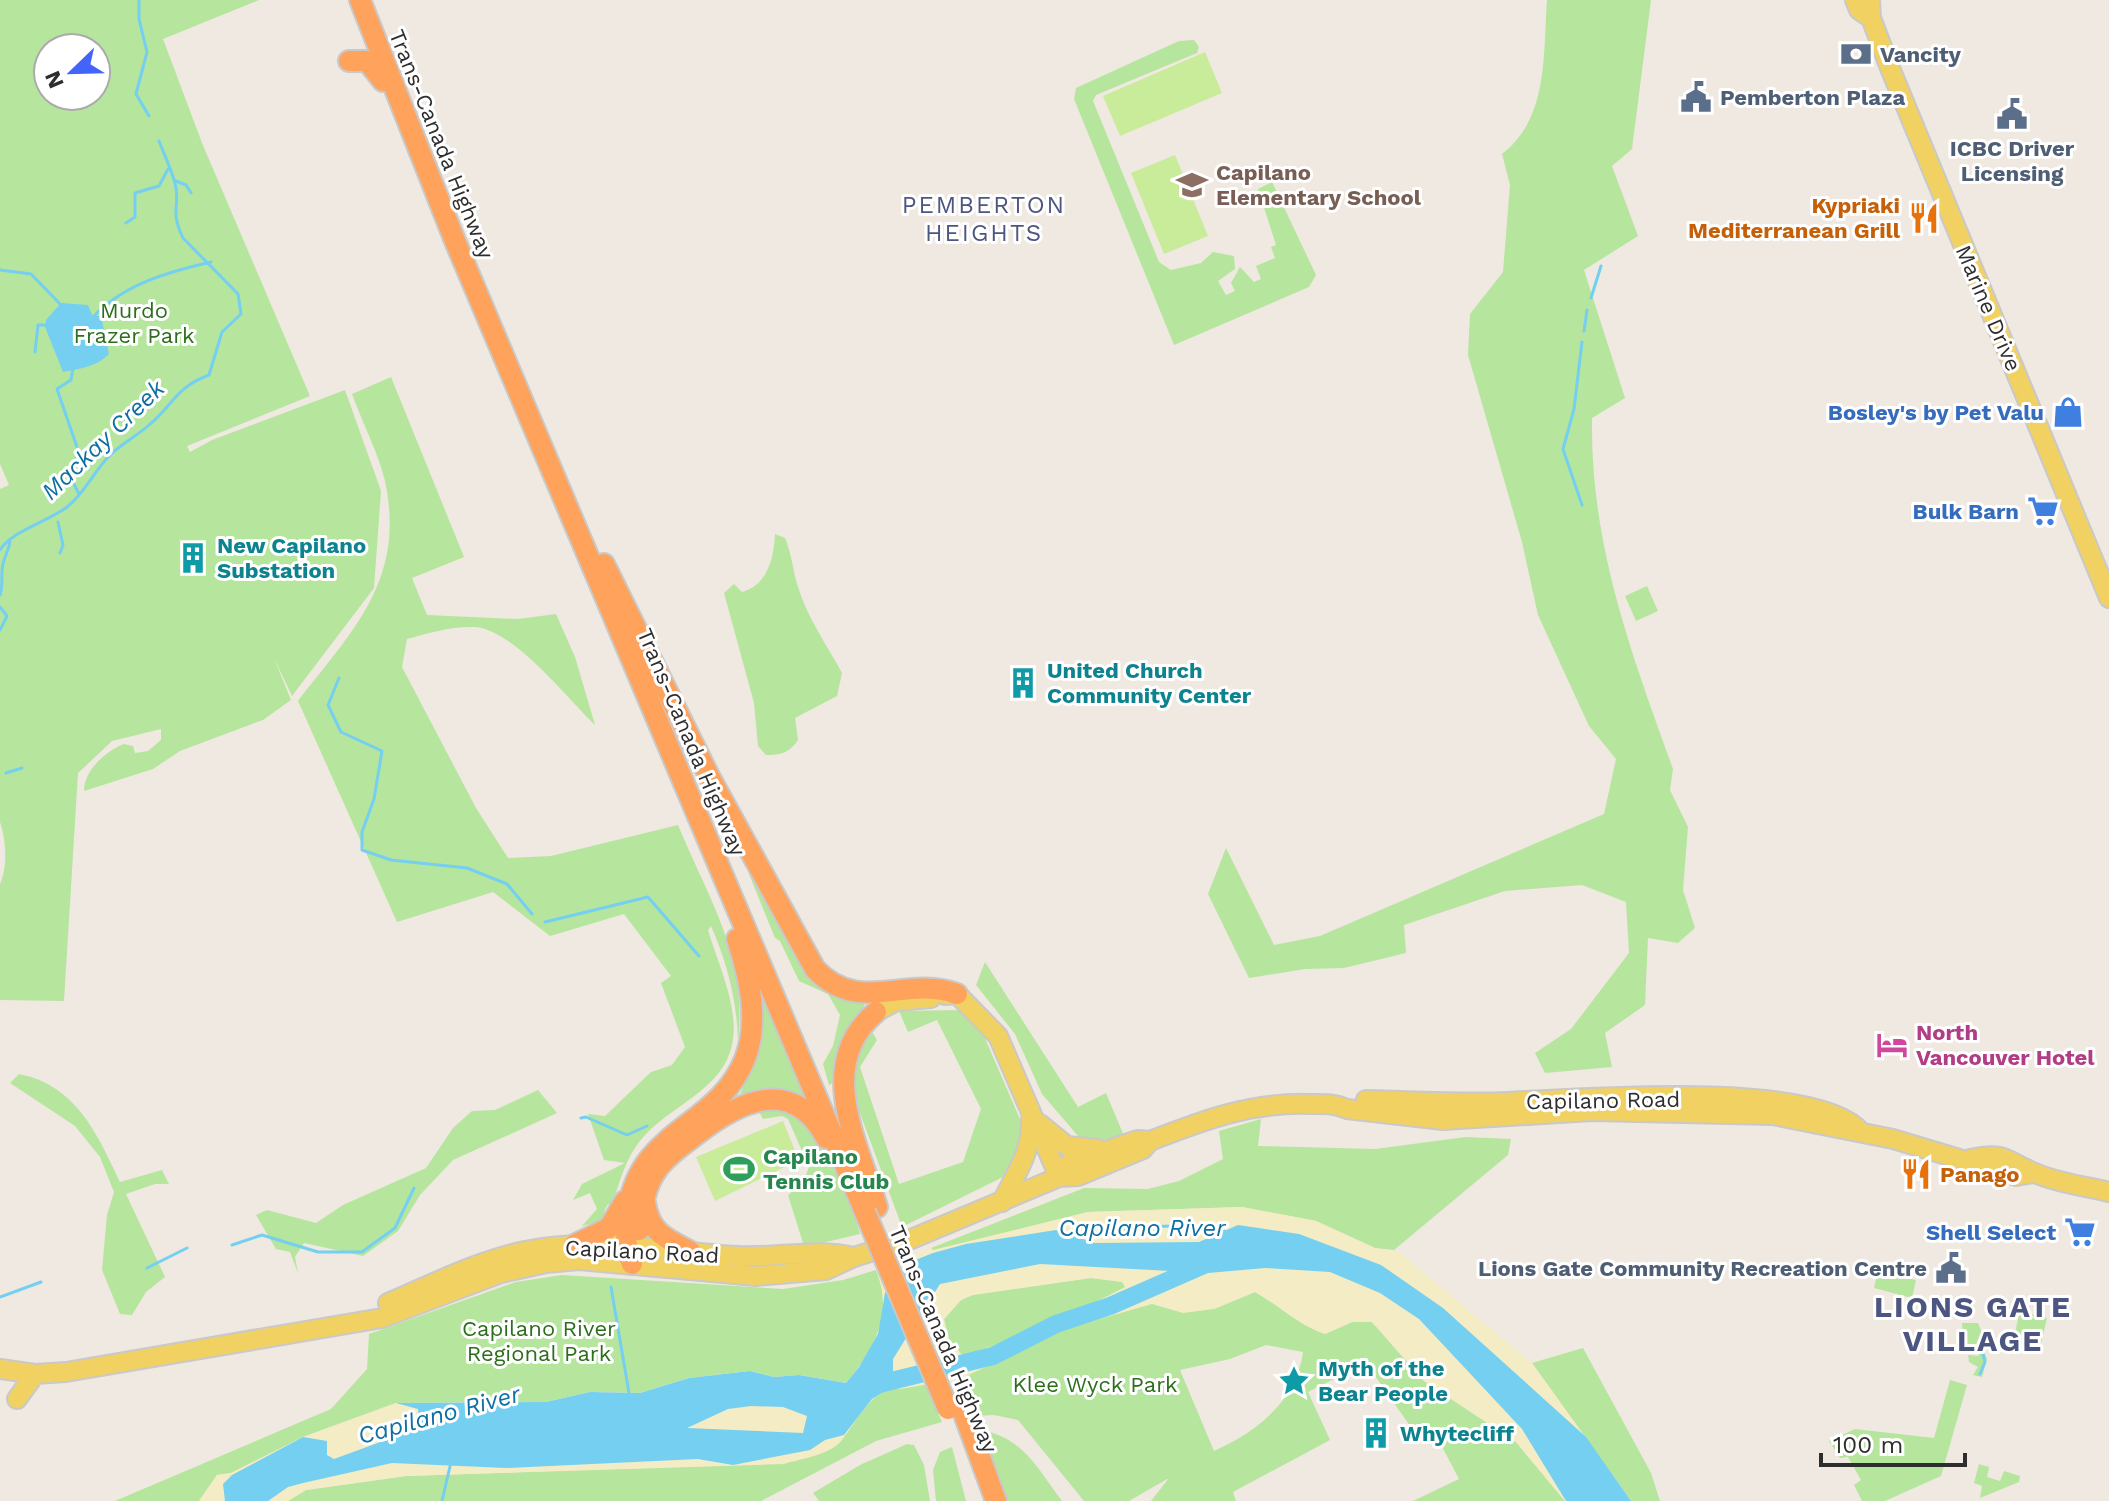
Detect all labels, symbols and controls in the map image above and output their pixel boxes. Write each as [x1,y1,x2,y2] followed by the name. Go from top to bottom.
[384,26,499,263] street label: Trans-Canada Highway
[32,32,112,112] north arrow
[1839,37,1873,71] bank icon: Vancity
[1880,42,1962,67] place label: Vancity
[39,67,69,92] text: N
[1679,80,1713,114] public building icon: Pemberton Plaza
[1720,85,1905,110] place label: Pemberton Plaza
[1995,97,2029,131] public building icon: ICBC Driver Licensing
[1950,136,2075,186] place label: ICBC Driver Licensing
[1216,160,1422,210] place label: Capilano Elementary School
[1175,168,1209,202] school or university icon: Capilano Elementary School
[902,191,1066,247] district label: PEMBERTON HEIGHTS
[1688,193,1901,243] place label: Kypriaki Mediterranean Grill
[1907,201,1941,235] restaurant icon: Kypriaki Mediterranean Grill
[1951,241,2026,375] street label: Marine Drive
[73,298,195,348] park label: Murdo Frazer Park
[36,374,171,506] water label: Mackay Creek
[2051,395,2085,429] shop icon: Bosley's by Pet Valu
[1828,400,2044,425] place label: Bosley's by Pet Valu
[2026,494,2060,528] supermarket icon: Bulk Barn
[1913,499,2019,524] place label: Bulk Barn
[217,533,366,583] place label: New Capilano Substation
[176,541,210,575] building icon: New Capilano Substation
[632,625,751,860] street label: Trans-Canada Highway
[1047,658,1252,708] place label: United Church Community Center
[1006,666,1040,700] building icon: United Church Community Center
[1916,1020,2095,1070] place label: North Vancouver Hotel
[1875,1028,1909,1062] hotel icon: North Vancouver Hotel
[1526,1087,1680,1114] street label: Capilano Road
[763,1144,889,1194] place label: Capilano Tennis Club
[722,1152,756,1186] sports icon: Capilano Tennis Club
[1899,1157,1933,1191] restaurant icon: Panago
[1940,1162,2019,1187] place label: Panago
[1059,1214,1227,1242] water label: Capilano River
[2063,1215,2097,1249] supermarket icon: Shell Select
[1926,1220,2056,1245] place label: Shell Select
[884,1222,1003,1457] street label: Trans-Canada Highway
[564,1235,720,1268] street label: Capilano Road
[1934,1251,1968,1285] public building icon: Lions Gate Community Recreation Centre
[1478,1256,1927,1281] place label: Lions Gate Community Recreation Centre
[1874,1289,2072,1358] district label: LIONS GATE VILLAGE
[462,1316,616,1366] park label: Capilano River Regional Park
[1318,1356,1448,1406] place label: Myth of the Bear People
[1277,1364,1311,1398] place icon: Myth of the Bear People
[1012,1372,1178,1397] park label: Klee Wyck Park
[355,1379,525,1450] water label: Capilano River
[1359,1416,1393,1450] building icon: Whytecliff
[1821,1417,1965,1467] scale bar
[1400,1421,1514,1446] place label: Whytecliff
[1833,1431,1903,1459] text: 100 m

